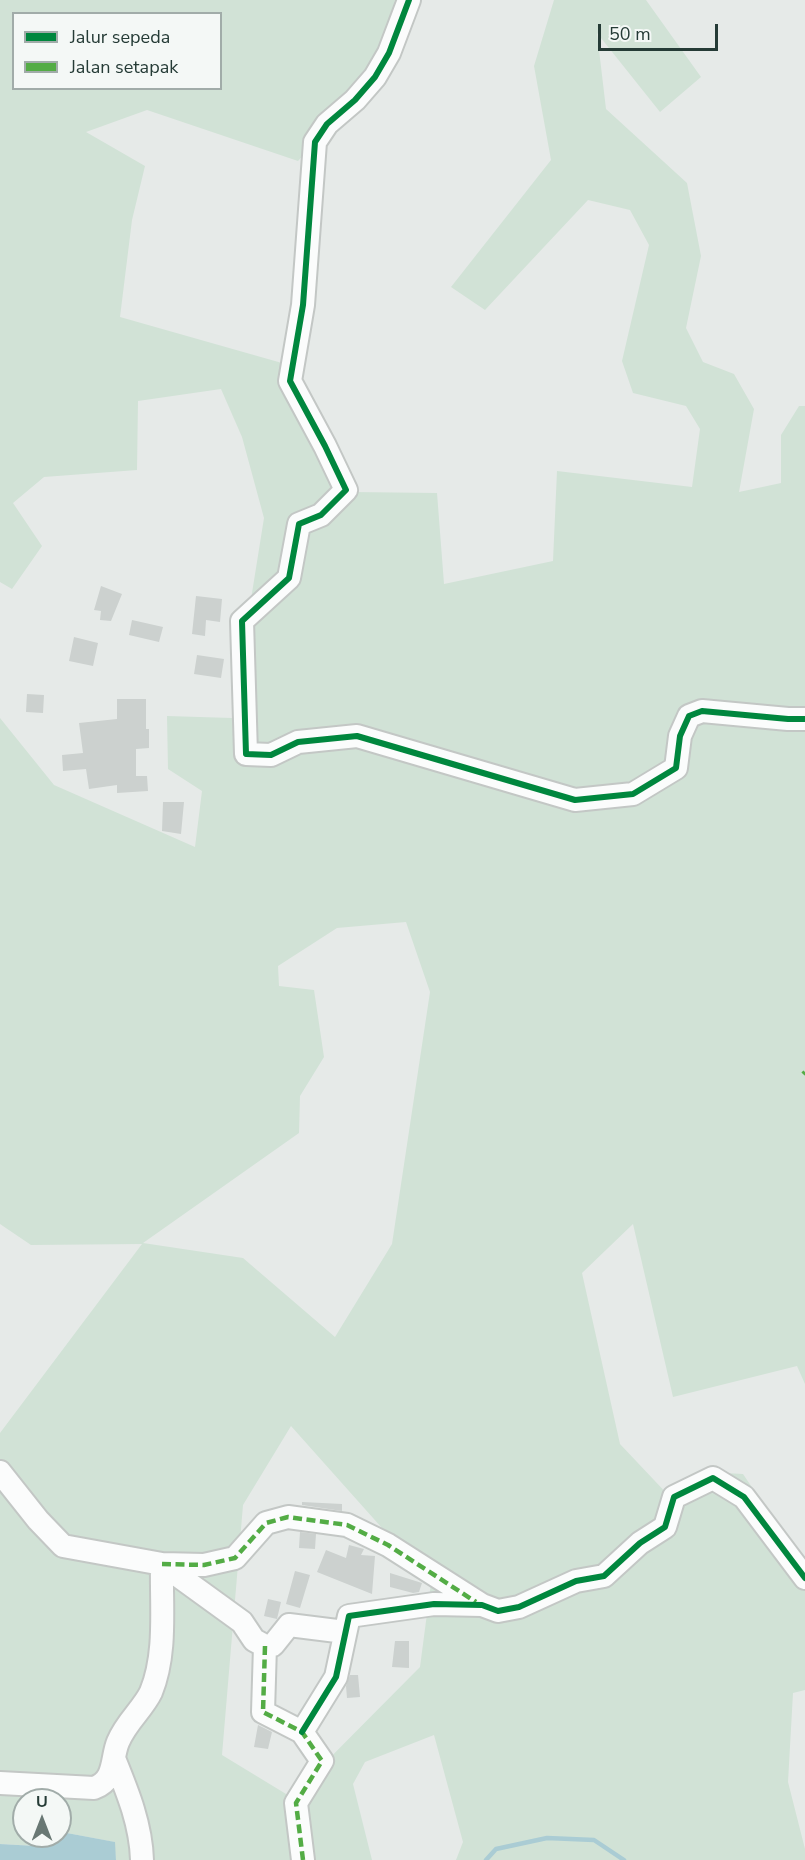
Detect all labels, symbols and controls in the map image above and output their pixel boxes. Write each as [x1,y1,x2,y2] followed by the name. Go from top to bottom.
[12,12,222,90] legend
[601,12,721,50] scale bar
[609,22,651,46] text: 50 m
[70,25,170,49] text: Jalur sepeda
[70,55,178,79] text: Jalan setapak
[12,1788,72,1848] north arrow
[36,1791,48,1813] text: U

